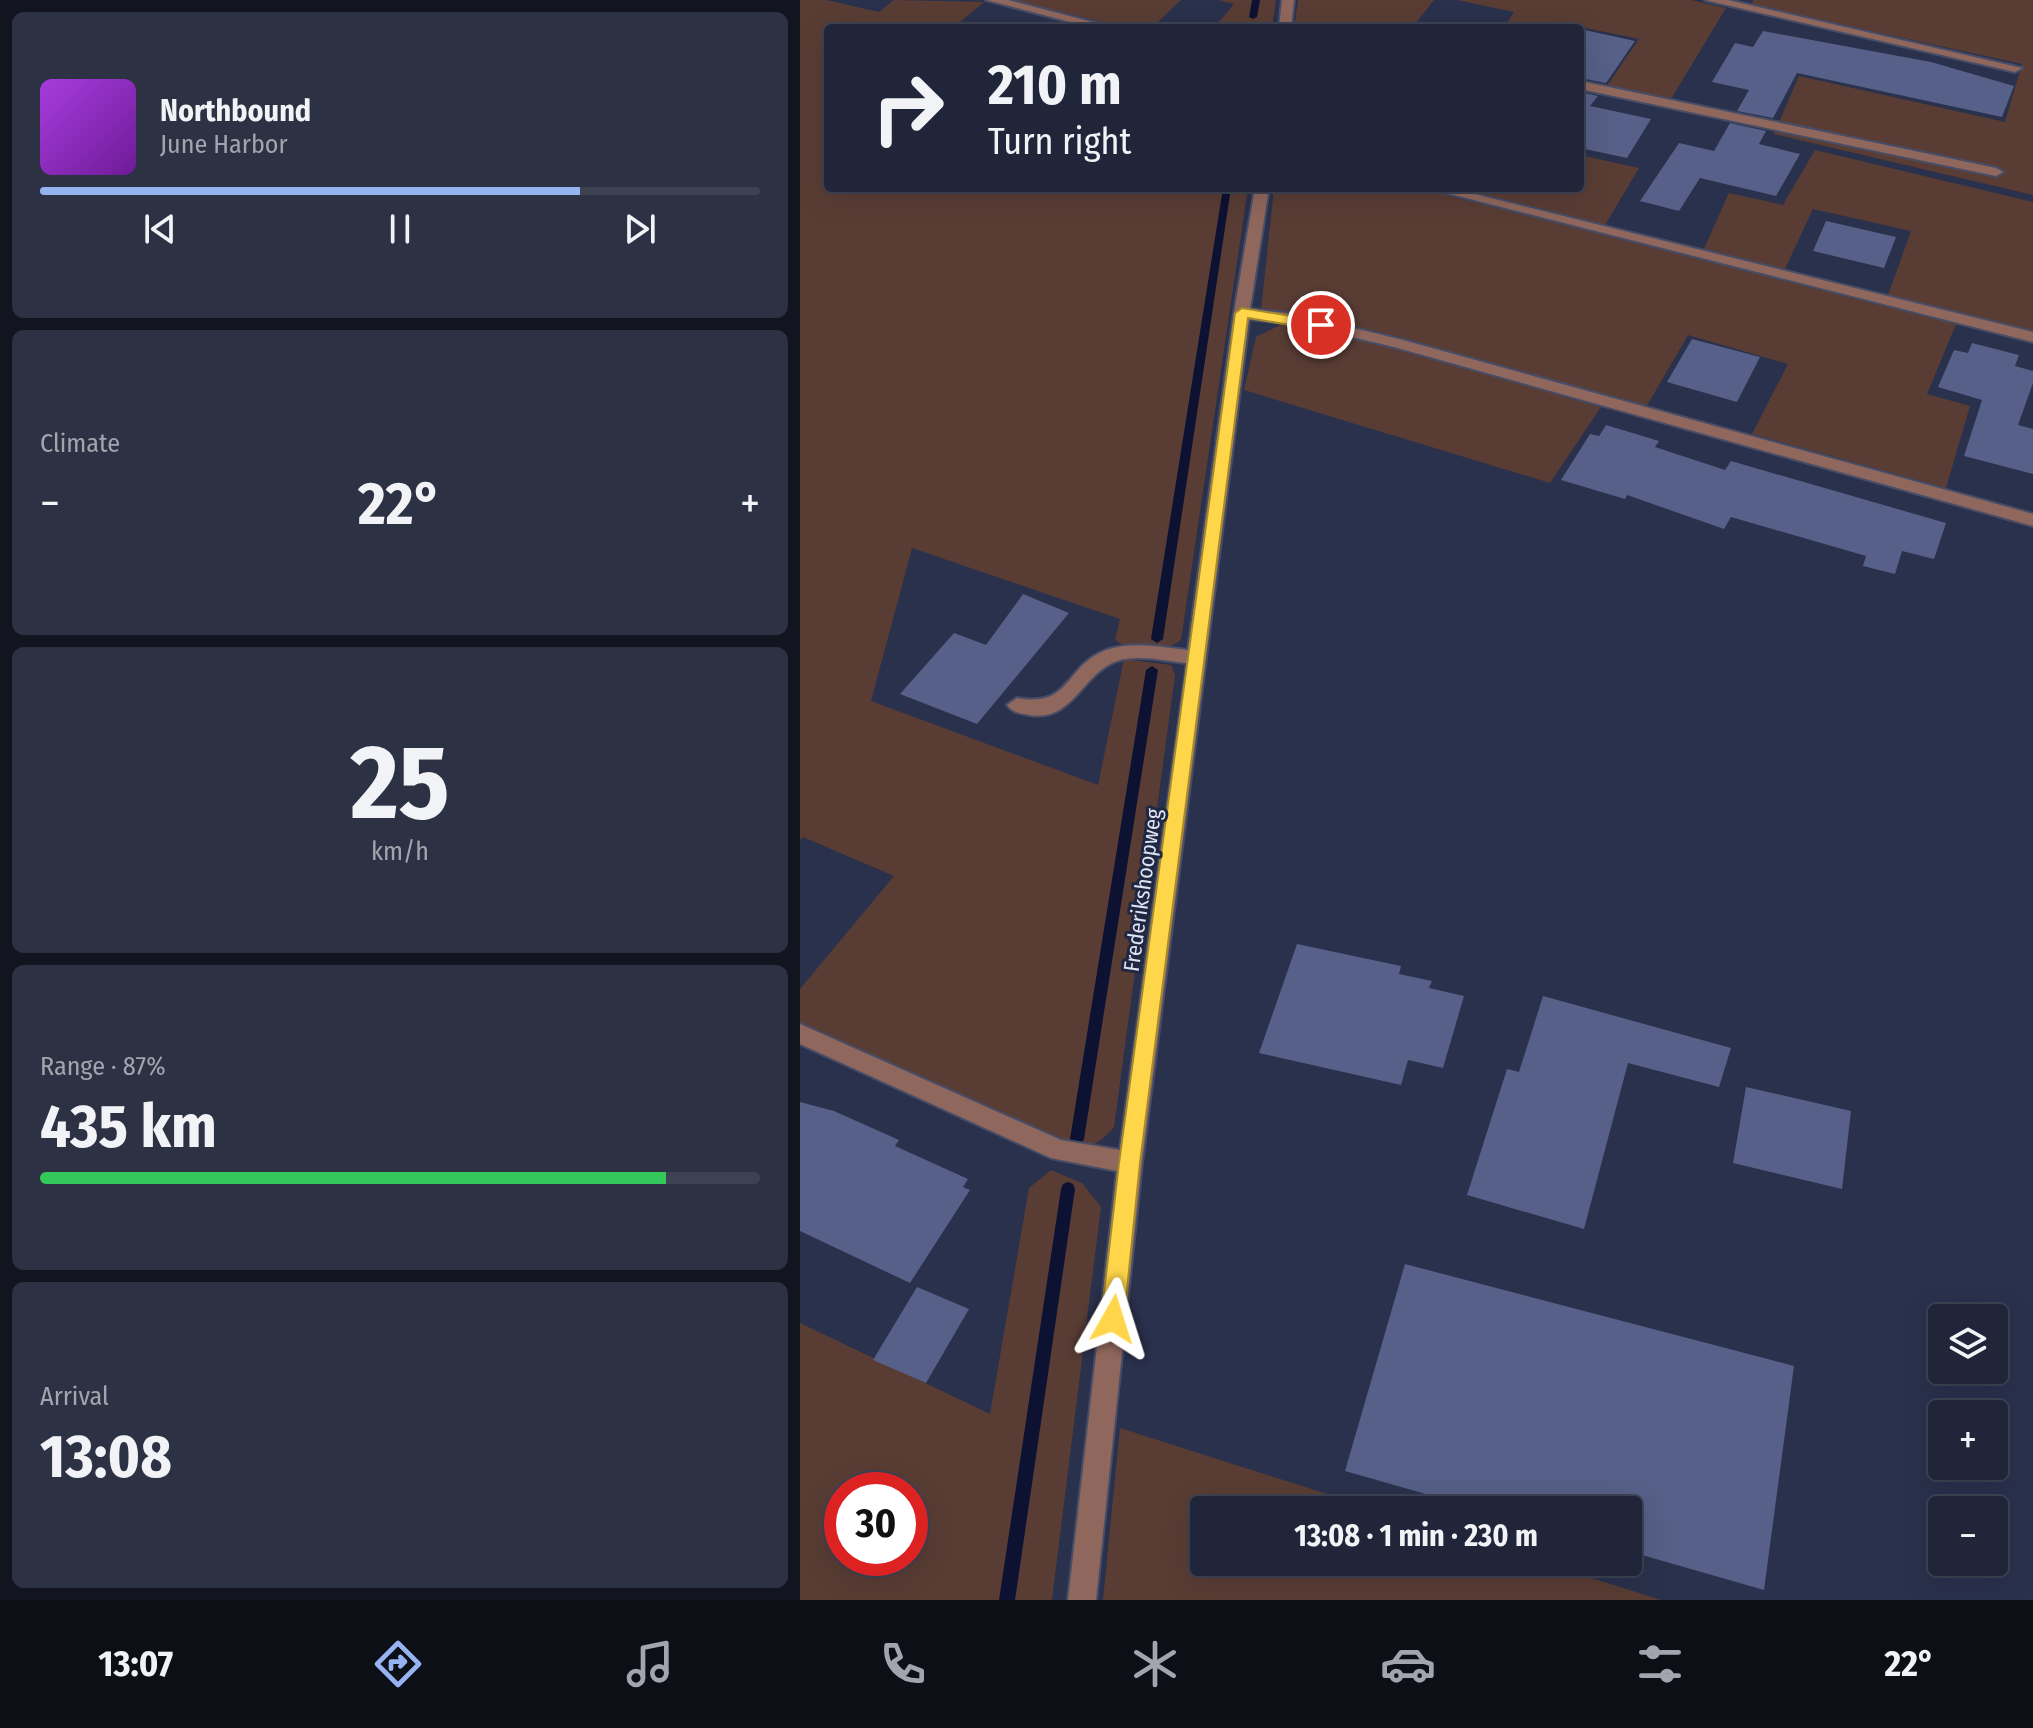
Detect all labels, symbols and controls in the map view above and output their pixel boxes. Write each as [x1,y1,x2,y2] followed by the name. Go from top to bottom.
[988,52,1122,119] text: 210 m
[856,56,960,160] icon: right
[160,93,311,129] text: Northbound
[988,120,1131,164] text: Turn right
[160,129,288,160] text: June Harbor
[138,207,182,251] icon: previous
[378,207,422,251] icon: pause
[618,207,662,251] icon: next
[1287,291,1355,359] pin
[1299,303,1343,347] icon: arrive
[40,428,120,459] text: Climate
[358,468,442,540] text: 22°
[40,477,60,530] text: −
[740,477,760,530] text: +
[350,721,450,846] text: 25
[1118,806,1167,973] street label: Frederikshoopweg
[371,836,429,867] text: km/h
[40,1051,166,1082] text: Range · 87%
[40,1091,217,1163] text: 435 km
[1071,1277,1155,1361] position arrow
[1928,1304,2008,1576] map controls
[1928,1304,2008,1384] button: layers
[40,1381,109,1412] text: Arrival
[1928,1400,2008,1480] button: +
[40,1421,172,1493] text: 13:08
[824,1472,928,1576] speed limit sign: 30
[1928,1496,2008,1576] button: −
[1294,1518,1538,1554] text: 13:08 · 1 min · 230 m
[370,1636,426,1692] icon: directions
[622,1636,678,1692] icon: music
[875,1636,931,1692] icon: phone
[1127,1636,1183,1692] icon: climate
[1380,1636,1436,1692] icon: car
[1632,1636,1688,1692] icon: filters
[98,1642,173,1686] text: 13:07
[1884,1642,1935,1686] text: 22°

